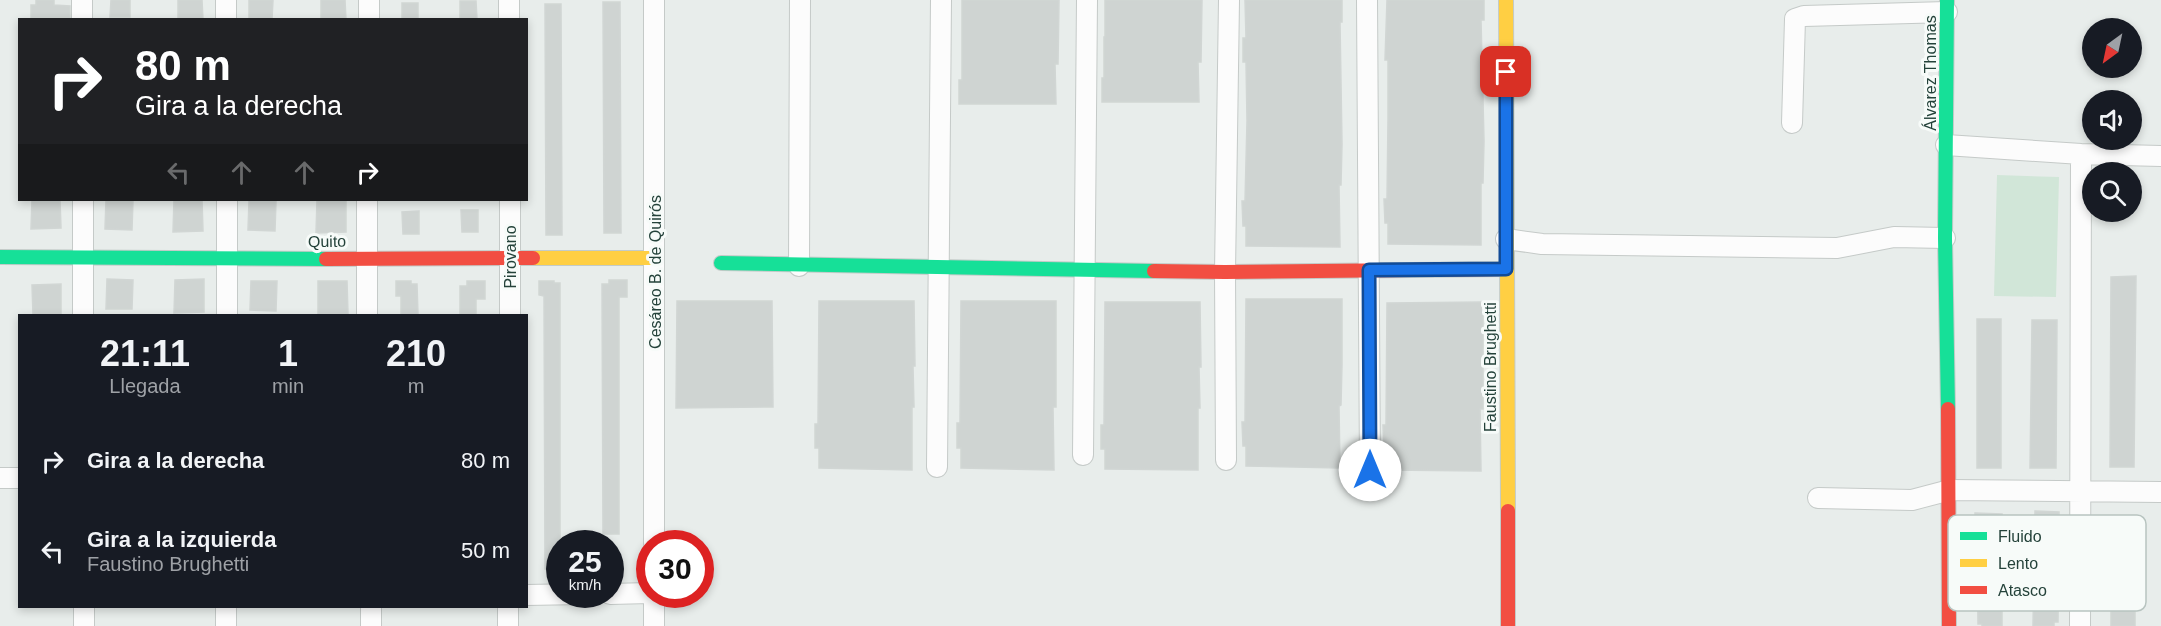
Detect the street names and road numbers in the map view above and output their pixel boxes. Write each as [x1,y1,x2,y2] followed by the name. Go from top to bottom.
[1921,15,1939,131] street label: Álvarez Thomas
[647,195,664,349] street label: Cesáreo B. de Quirós
[502,225,519,289] street label: Pirovano
[308,233,346,250] street label: Quito
[1482,302,1499,432] street label: Faustino Brughetti

